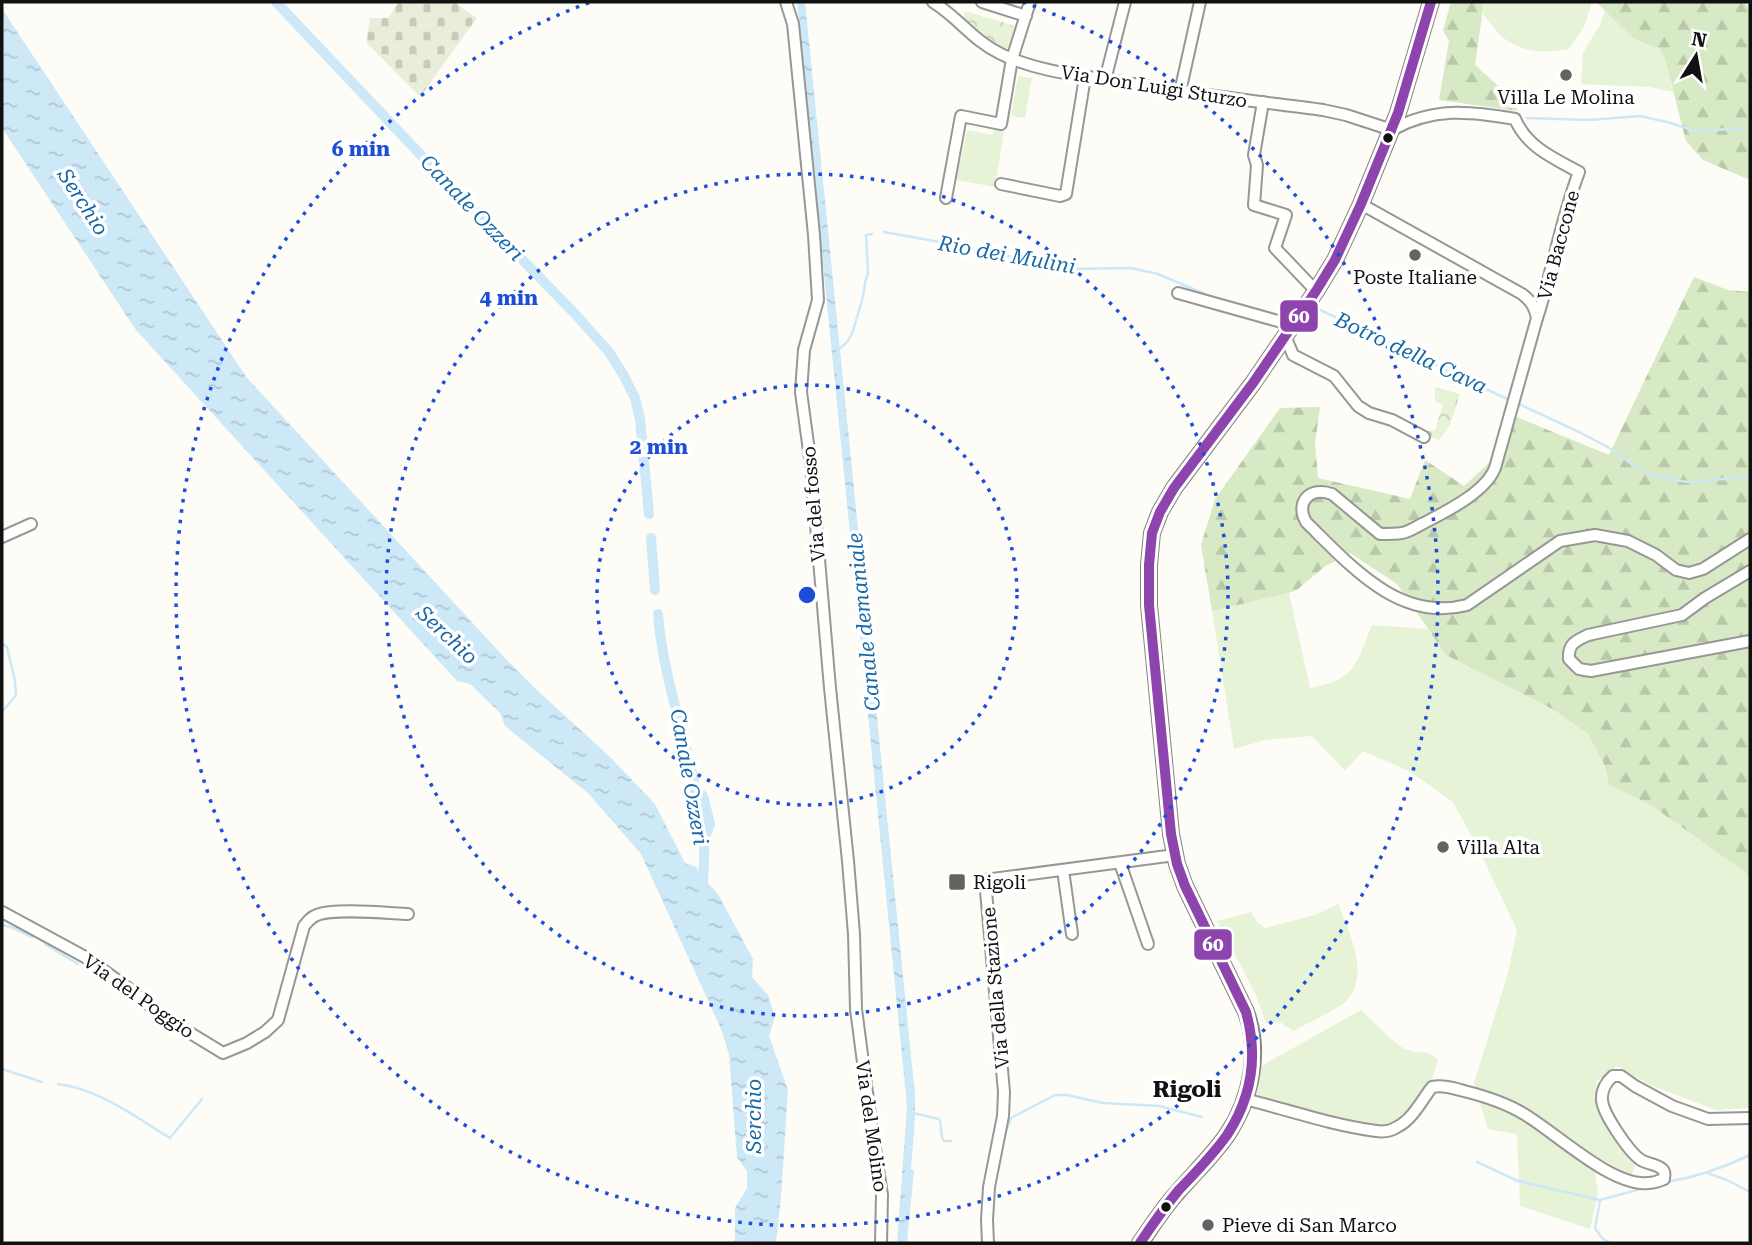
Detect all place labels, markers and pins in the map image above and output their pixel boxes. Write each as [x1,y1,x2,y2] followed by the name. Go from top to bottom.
[1558,67,1574,83] marker: Villa Le Molina
[1497,86,1635,109] place label: Villa Le Molina
[1381,131,1395,145] unlabelled marker
[1407,247,1423,263] marker: Poste Italiane
[1353,266,1477,289] place label: Poste Italiane
[795,583,819,607] centre of rings
[1457,836,1541,859] place label: Villa Alta
[1435,839,1451,855] marker: Villa Alta
[973,871,1026,894] place label: Rigoli
[947,872,967,892] marker: Rigoli
[1159,1200,1173,1214] unlabelled marker
[1222,1214,1397,1237] place label: Pieve di San Marco
[1200,1217,1216,1233] marker: Pieve di San Marco

